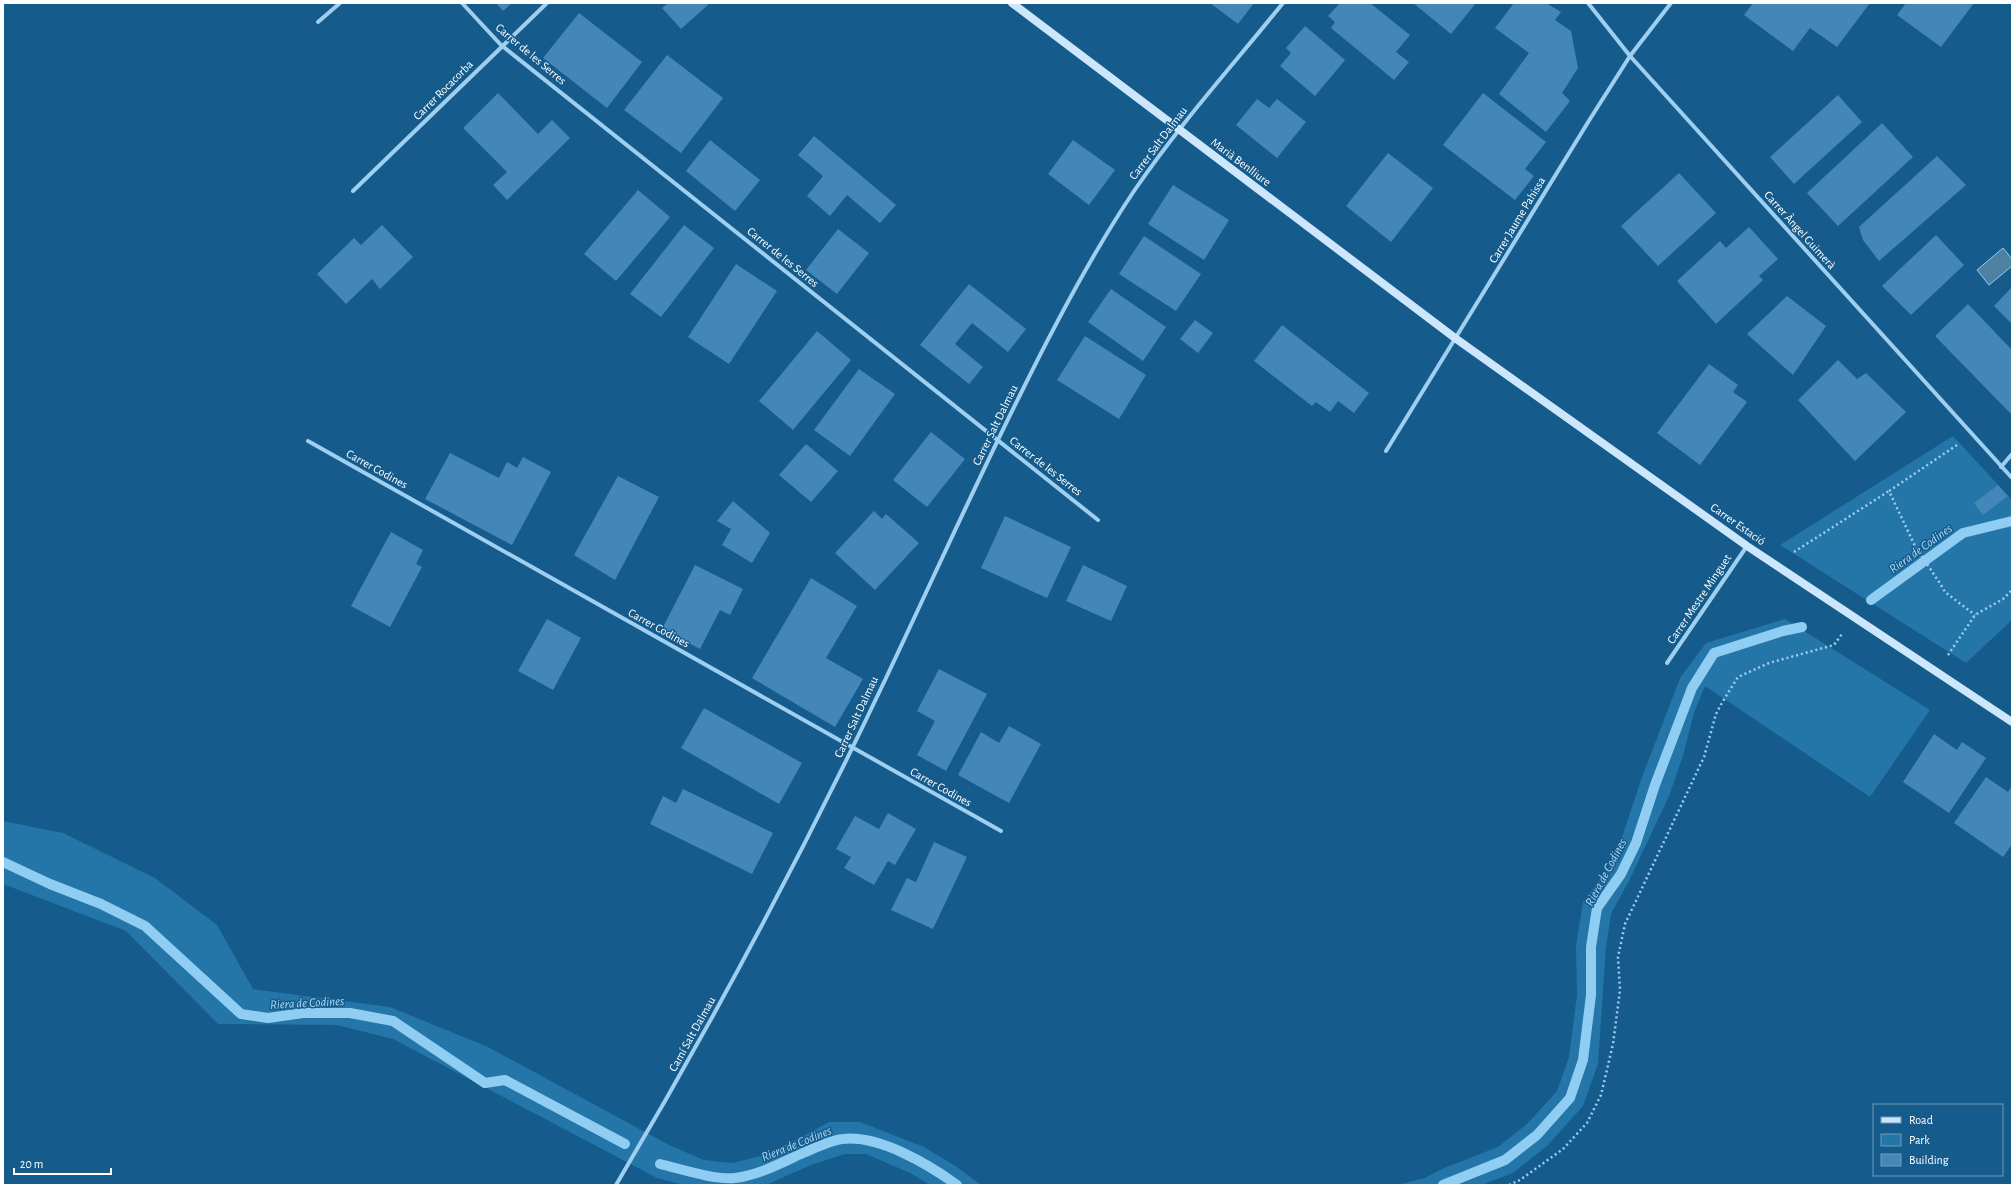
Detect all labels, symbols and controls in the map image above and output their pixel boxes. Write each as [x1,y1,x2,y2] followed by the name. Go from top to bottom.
[493,21,569,87] street label: Carrer de les Serres
[411,58,475,122] street label: Carrer Rocacorba
[1127,104,1189,182] street label: Carrer Salt Dalmau
[1209,136,1273,188] street label: Marià Benlliure
[1487,175,1548,265] street label: Carrer Jaume Pahissa
[1762,188,1839,272] street label: Carrer Àngel Guimerà
[745,225,821,289] street label: Carrer de les Serres
[970,383,1020,467] street label: Carrer Salt Dalmau
[1008,434,1084,498] street label: Carrer de les Serres
[344,447,410,491] street label: Carrer Codines
[1708,501,1768,547] street label: Carrer Estació
[1887,522,1955,576] water label: Riera de Codines
[1665,552,1733,646] street label: Carrer Mestre Minguet
[626,606,692,650] street label: Carrer Codines
[832,675,880,759] street label: Carrer Salt Dalmau
[908,765,974,809] street label: Carrer Codines
[1583,837,1629,909] water label: Riera de Codines
[270,995,345,1012] water label: Riera de Codines
[667,995,717,1073] street label: Camí Salt Dalmau
[1873,1104,2003,1176] legend
[1909,1114,1933,1126] text: Road
[760,1124,833,1164] water label: Riera de Codines
[1909,1134,1930,1146] text: Park
[14,1150,111,1176] scale bar
[1909,1154,1949,1166] text: Building
[20,1158,43,1170] text: 20 m

